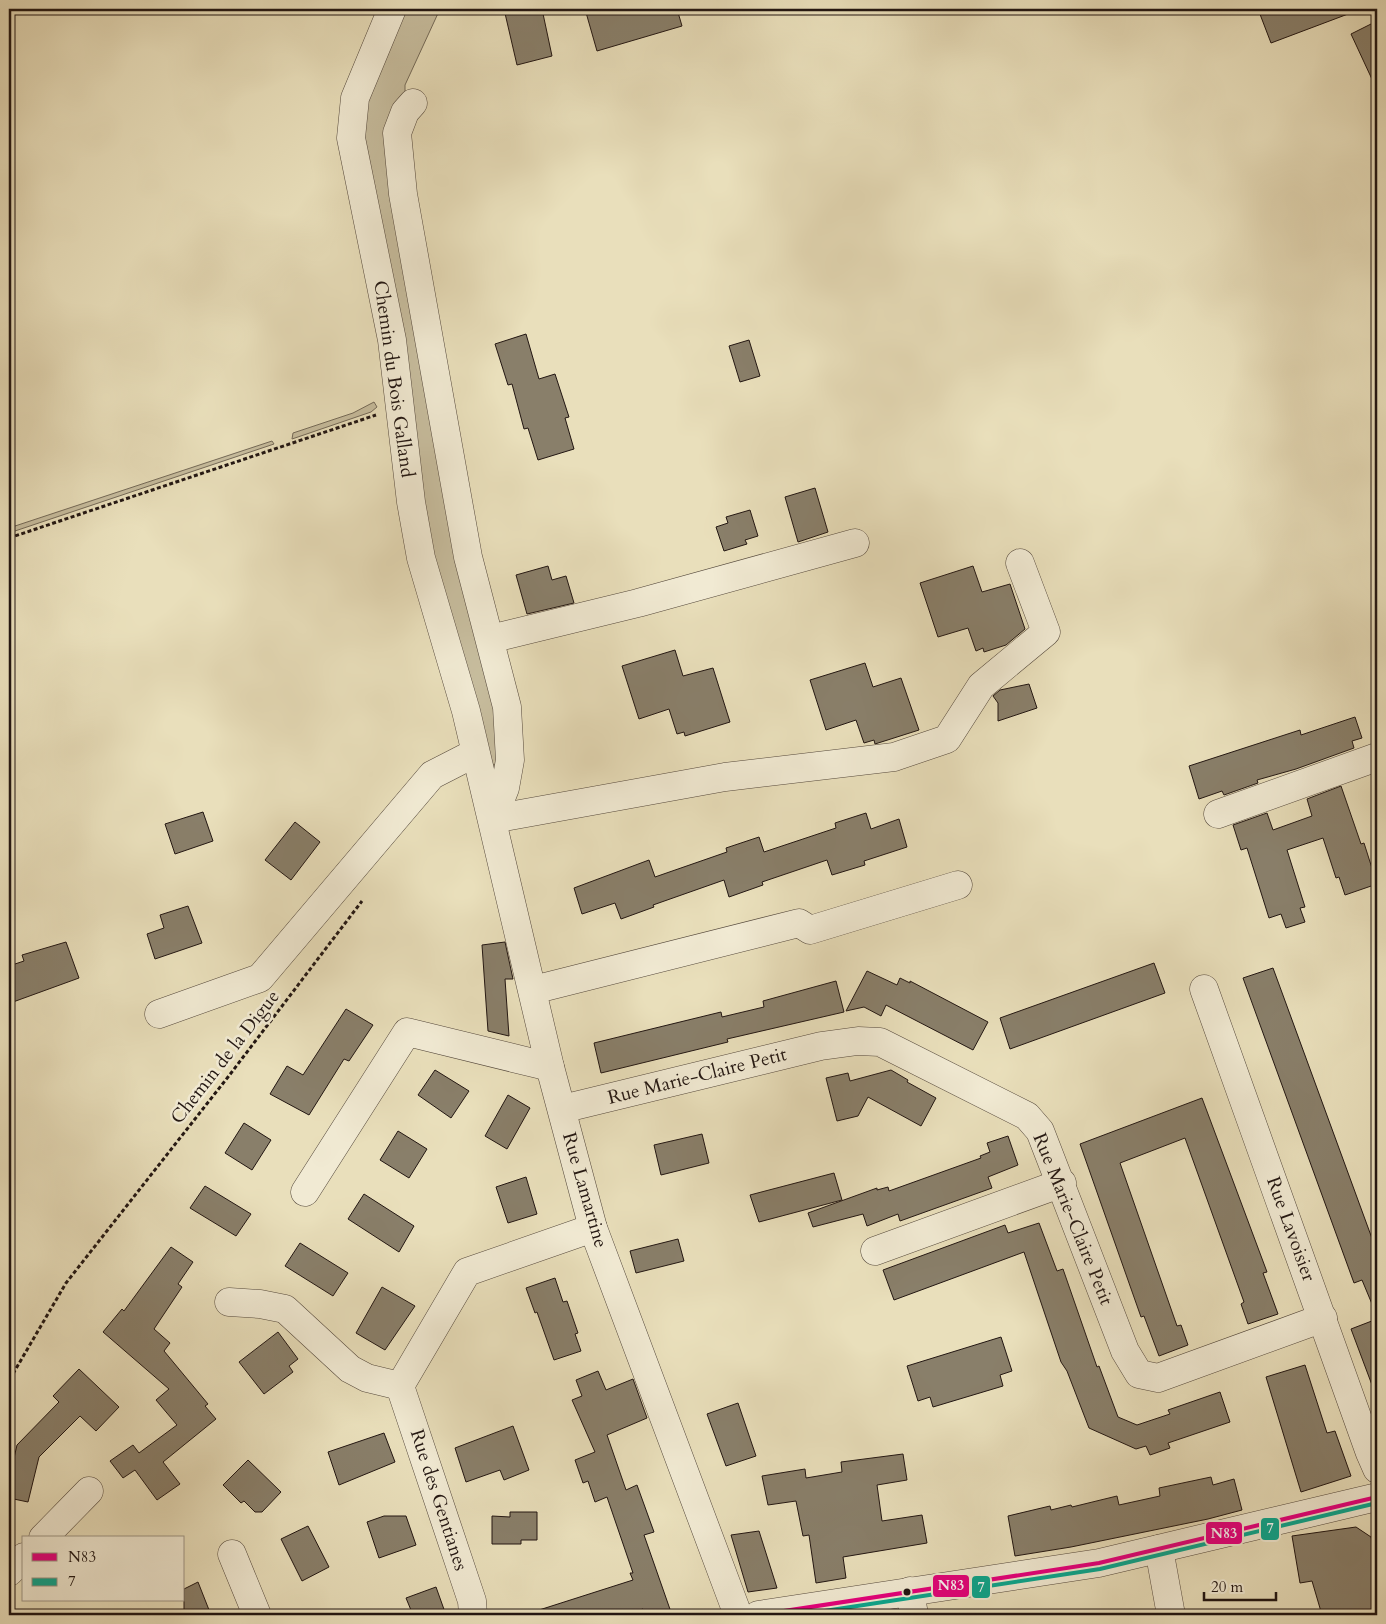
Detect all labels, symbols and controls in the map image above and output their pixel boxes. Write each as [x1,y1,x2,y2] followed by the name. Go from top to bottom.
[367,279,421,479] street label: Chemin du Bois Galland
[164,985,286,1129] street label: Chemin de la Digue
[605,1041,789,1111] street label: Rue Marie-Claire Petit
[556,1129,614,1251] street label: Rue Lamartine
[1027,1129,1119,1309] street label: Rue Marie-Claire Petit
[1260,1173,1322,1285] street label: Rue Lavoisier
[404,1426,474,1574] street label: Rue des Gentianes
[1260,1517,1280,1541] line badge: 7
[1266,1519,1274,1538] text: 7
[1205,1521,1243,1545] line badge: N83
[1211,1524,1237,1543] text: N83
[22,1536,185,1602] legend
[68,1547,96,1567] text: N83
[1204,1569,1276,1601] scale bar
[68,1571,76,1591] text: 7
[932,1574,970,1598] line badge: N83
[971,1575,991,1599] line badge: 7
[938,1576,964,1595] text: N83
[1211,1577,1243,1597] text: 20 m
[977,1578,985,1597] text: 7
[902,1587,912,1597] unlabelled marker

